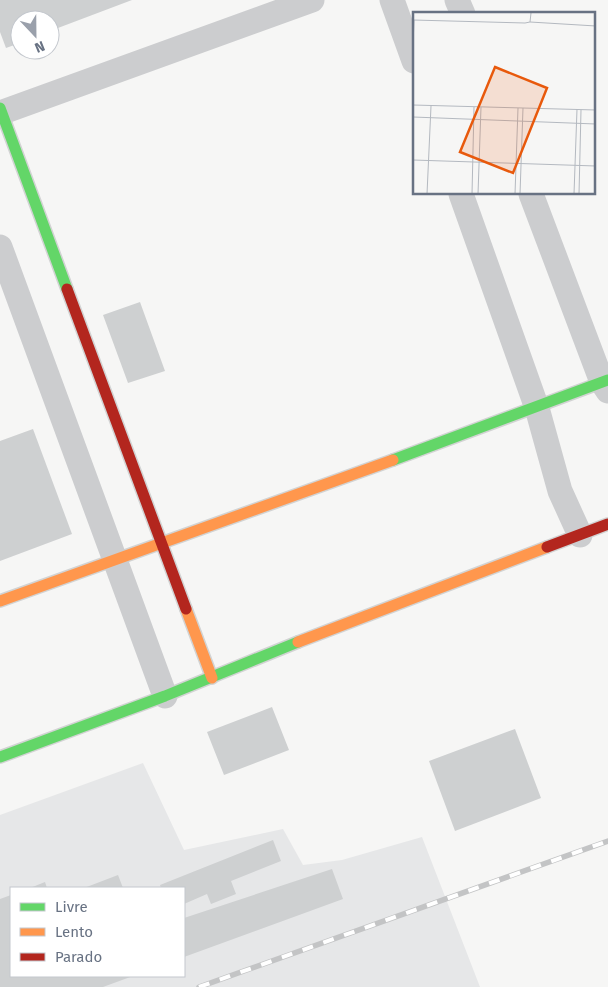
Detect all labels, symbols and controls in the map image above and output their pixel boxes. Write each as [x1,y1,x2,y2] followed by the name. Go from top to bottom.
[10,10,60,60] north arrow
[413,12,596,195] inset map
[32,37,47,56] text: N
[10,887,185,977] legend
[55,898,88,916] text: Livre
[55,923,93,941] text: Lento
[55,948,102,966] text: Parado

